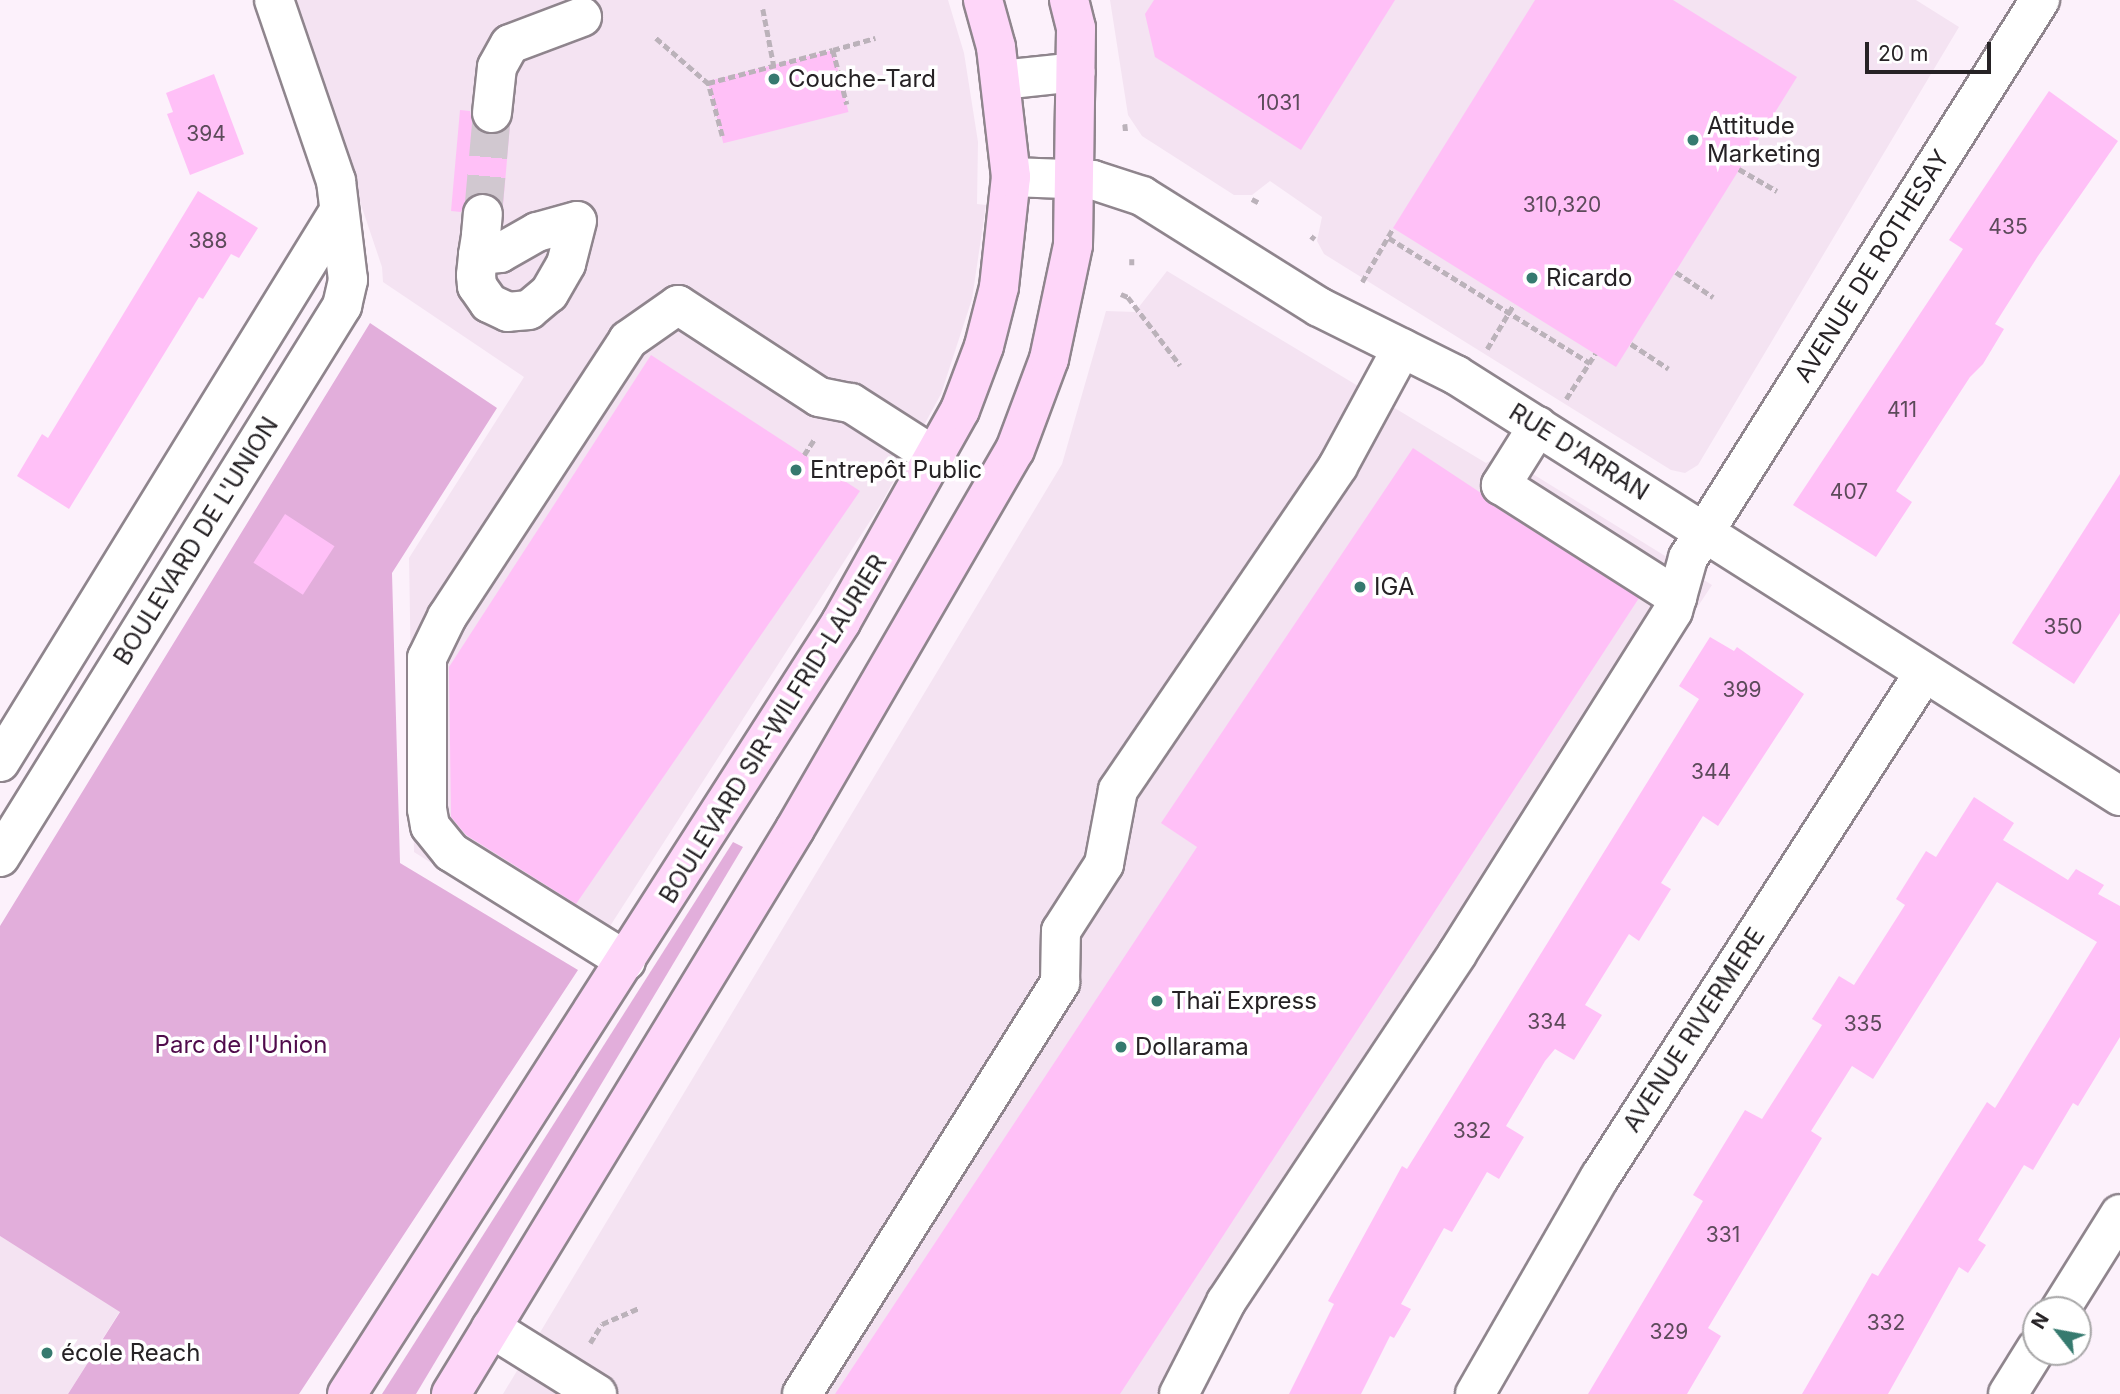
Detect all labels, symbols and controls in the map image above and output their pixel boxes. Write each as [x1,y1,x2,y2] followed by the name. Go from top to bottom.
[1868,28,1994,72] scale bar
[1878,41,1928,66] text: 20 m
[788,65,936,93] place label: Couche-Tard
[766,71,782,87] marker: Couche-Tard
[1257,90,1301,116] house number: 1031
[1707,112,1821,168] place label: Attitude Marketing
[186,121,226,147] house number: 394
[1685,132,1701,148] marker: Attitude Marketing
[1789,144,1955,388] street label: AVENUE DE ROTHESAY
[1523,192,1601,218] house number: 310,320
[1988,214,2028,240] house number: 435
[189,228,227,254] house number: 388
[1546,264,1632,292] place label: Ricardo
[1524,270,1540,286] marker: Ricardo
[1887,397,1917,423] house number: 411
[1504,398,1654,506] street label: RUE D'ARRAN
[108,412,284,670] street label: BOULEVARD DE L'UNION
[810,456,982,484] place label: Entrepôt Public
[788,462,804,478] marker: Entrepôt Public
[1830,479,1868,505] house number: 407
[653,549,893,909] street label: BOULEVARD SIR-WILFRID-LAURIER
[1374,573,1414,601] place label: IGA
[1352,579,1368,595] marker: IGA
[2044,614,2082,640] house number: 350
[1722,677,1762,703] house number: 399
[1691,759,1731,785] house number: 344
[1617,923,1771,1137] street label: AVENUE RIVERMERE
[1171,987,1317,1015] place label: Thaï Express
[1149,993,1165,1009] marker: Thaï Express
[1527,1009,1567,1035] house number: 334
[1844,1011,1882,1037] house number: 335
[155,1031,327,1059] park label: Parc de l'Union
[1135,1033,1249,1061] place label: Dollarama
[1113,1039,1129,1055] marker: Dollarama
[1453,1118,1491,1144] house number: 332
[1706,1222,1740,1248] house number: 331
[2022,1296,2092,1366] north arrow
[2027,1309,2054,1333] text: N
[1867,1310,1905,1336] house number: 332
[1650,1319,1688,1345] house number: 329
[61,1339,200,1367] place label: école Reach
[39,1345,55,1361] marker: école Reach

